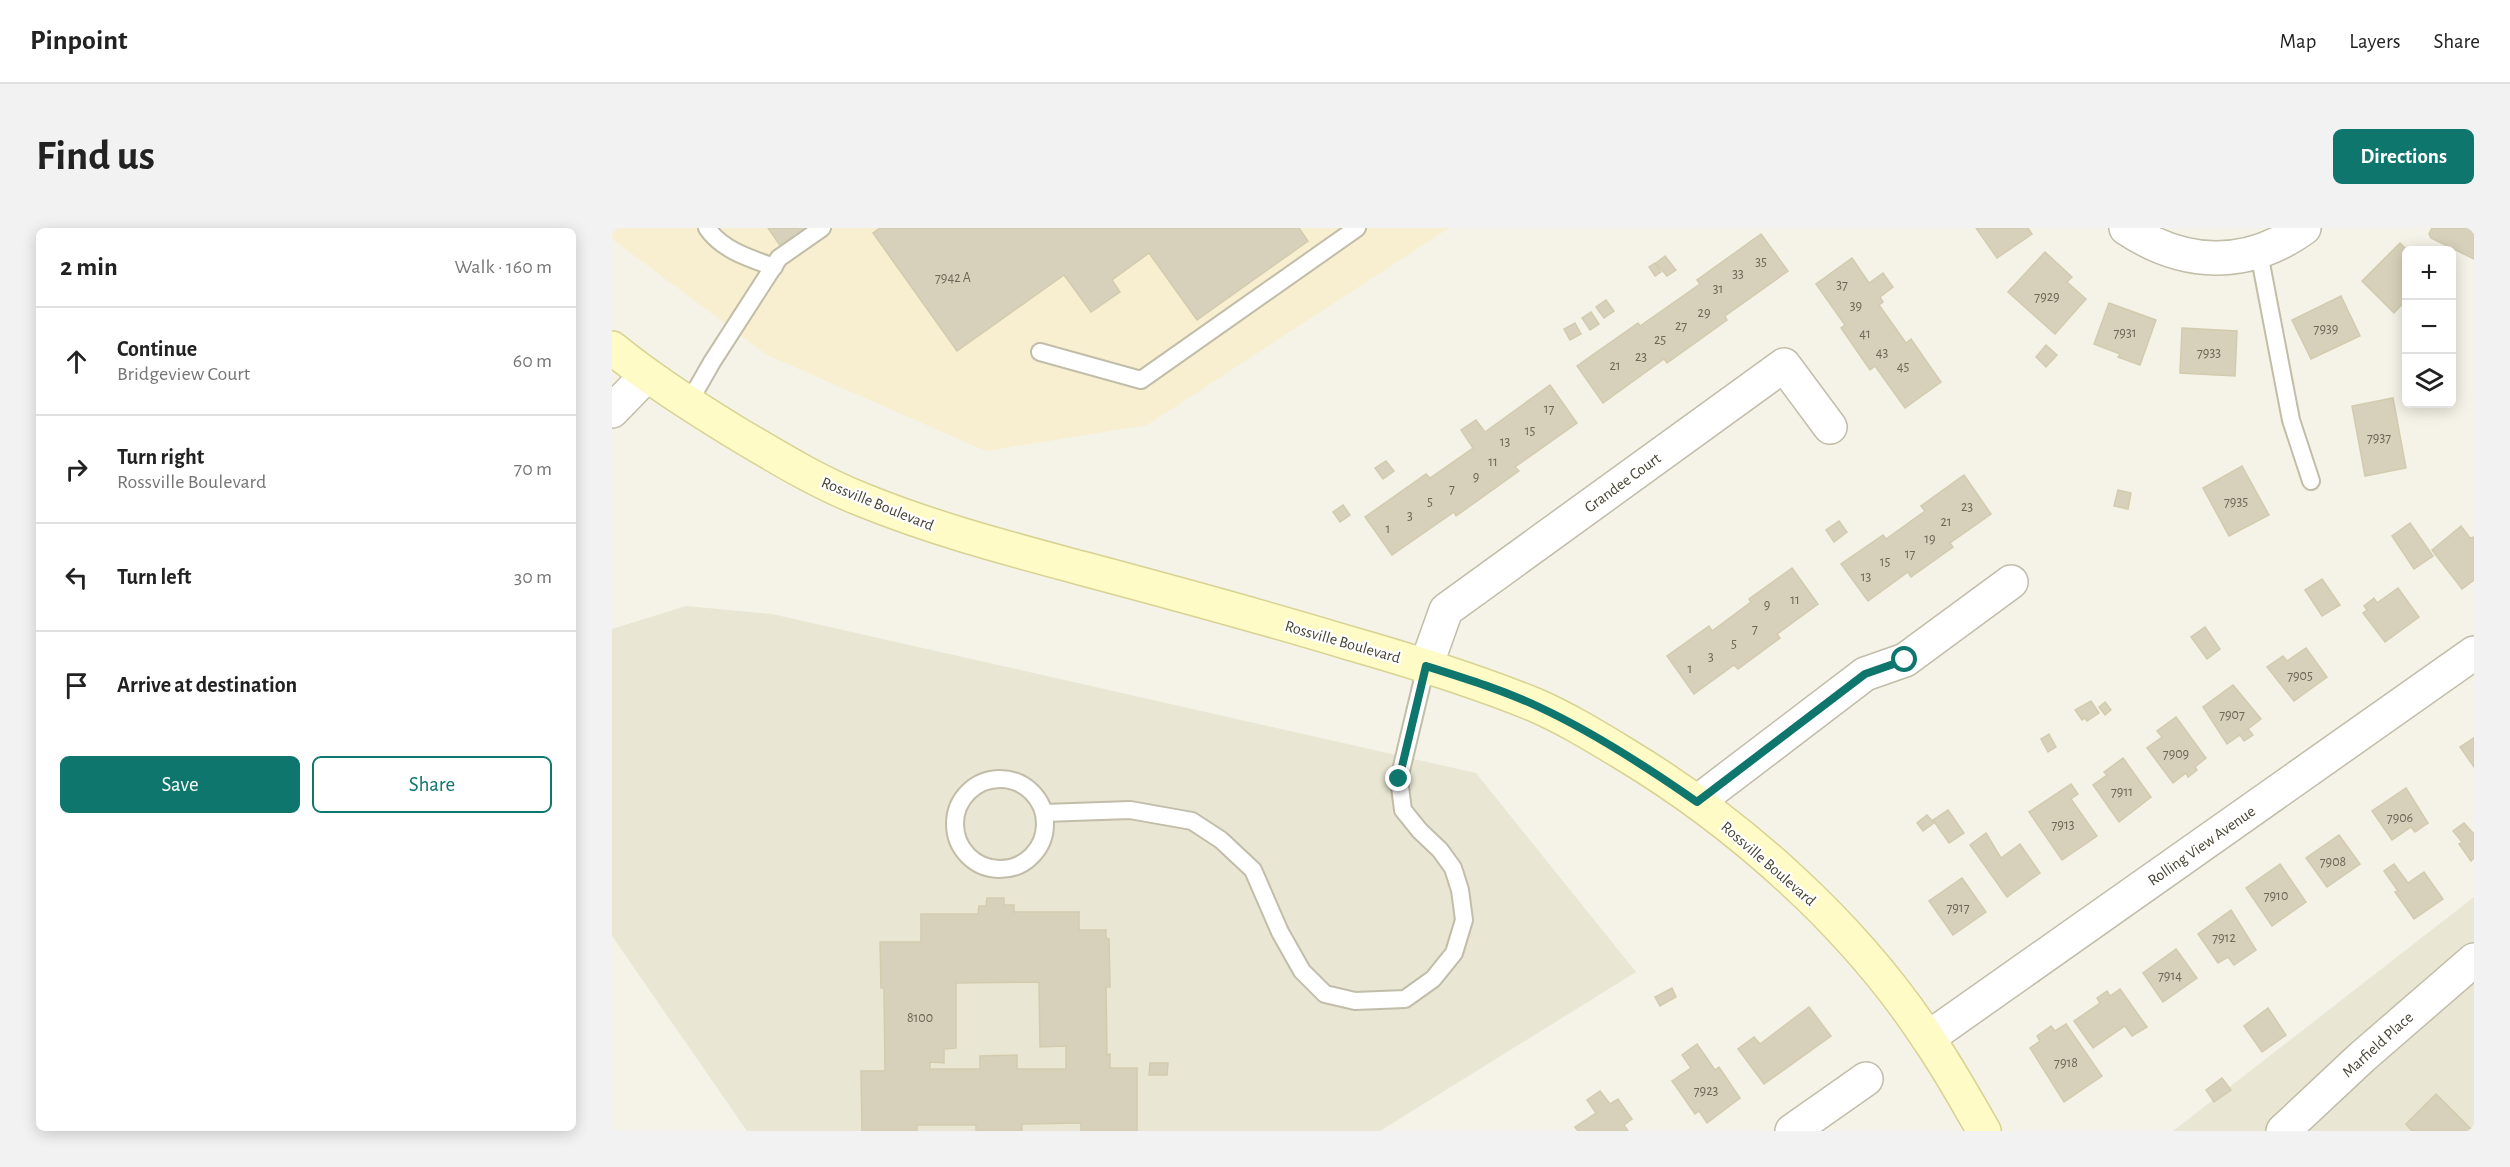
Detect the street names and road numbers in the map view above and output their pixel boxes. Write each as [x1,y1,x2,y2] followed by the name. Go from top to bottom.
[1582,450,1664,516] street label: Grandee Court
[819,474,936,534] street label: Rossville Boulevard
[1283,618,1402,666] street label: Rossville Boulevard
[2145,803,2258,889] street label: Rolling View Avenue
[1718,819,1819,909] street label: Rossville Boulevard
[2339,1009,2416,1081] street label: Marfield Place

